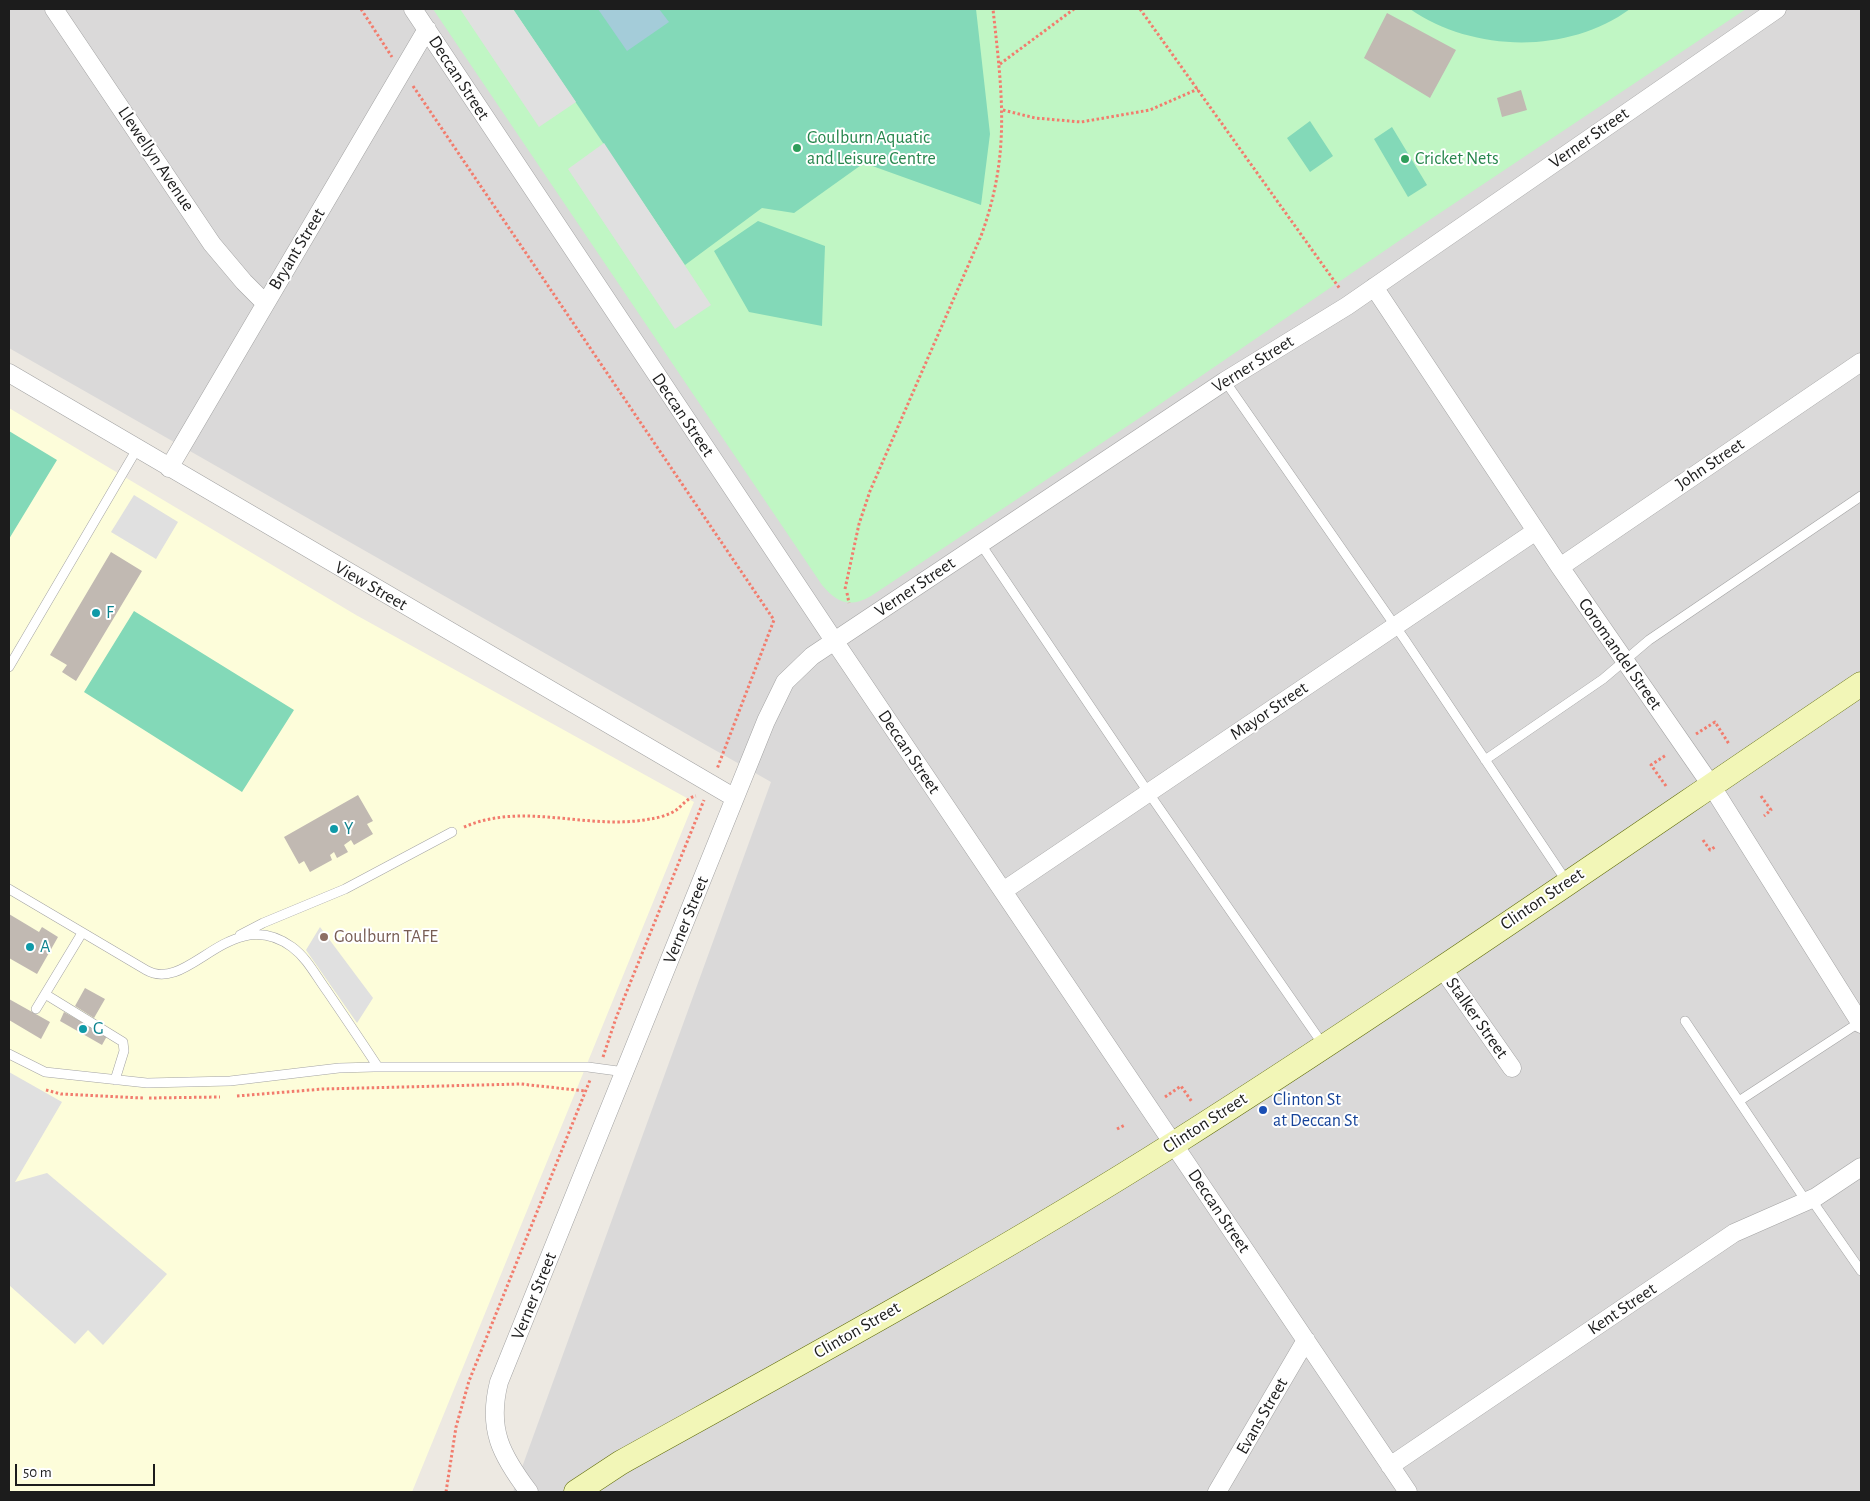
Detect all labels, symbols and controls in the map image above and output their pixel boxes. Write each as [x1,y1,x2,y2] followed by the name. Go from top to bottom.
[424,32,494,124] street label: Deccan Street
[113,103,199,215] street label: Llewellyn Avenue
[1545,103,1633,173] street label: Verner Street
[807,127,936,170] place label: Goulburn Aquatic and Leisure Centre
[791,142,803,154] marker: Goulburn Aquatic and Leisure Centre
[1415,148,1499,170] place label: Cricket Nets
[1399,153,1411,165] marker: Cricket Nets
[264,204,330,294] street label: Bryant Street
[1208,330,1298,398] street label: Verner Street
[647,369,719,461] street label: Deccan Street
[1672,433,1748,495] street label: John Street
[871,552,959,622] street label: Verner Street
[331,557,411,615] street label: View Street
[1573,594,1667,714] street label: Coromandel Street
[106,602,114,624] place label: F
[90,607,102,619] marker: F
[1226,677,1312,745] street label: Mayor Street
[873,706,945,798] street label: Deccan Street
[344,818,354,840] place label: Y
[328,823,340,835] marker: Y
[1496,863,1588,935] street label: Clinton Street
[659,873,713,967] street label: Verner Street
[334,926,438,948] place label: Goulburn TAFE
[318,931,330,943] marker: Goulburn TAFE
[40,936,50,958] place label: A
[24,941,36,953] marker: A
[1441,973,1513,1063] street label: Stalker Street
[93,1018,104,1040] place label: G
[77,1023,89,1035] marker: G
[1159,1088,1251,1158] street label: Clinton Street
[1273,1089,1358,1132] place label: Clinton St at Deccan St
[1257,1104,1269,1116] marker: Clinton St at Deccan St
[1183,1165,1255,1257] street label: Deccan Street
[507,1249,561,1343] street label: Verner Street
[1584,1278,1660,1340] street label: Kent Street
[810,1297,904,1363] street label: Clinton Street
[1231,1374,1293,1458] street label: Evans Street
[18,1454,158,1486] scale bar
[23,1465,52,1480] text: 50 m

